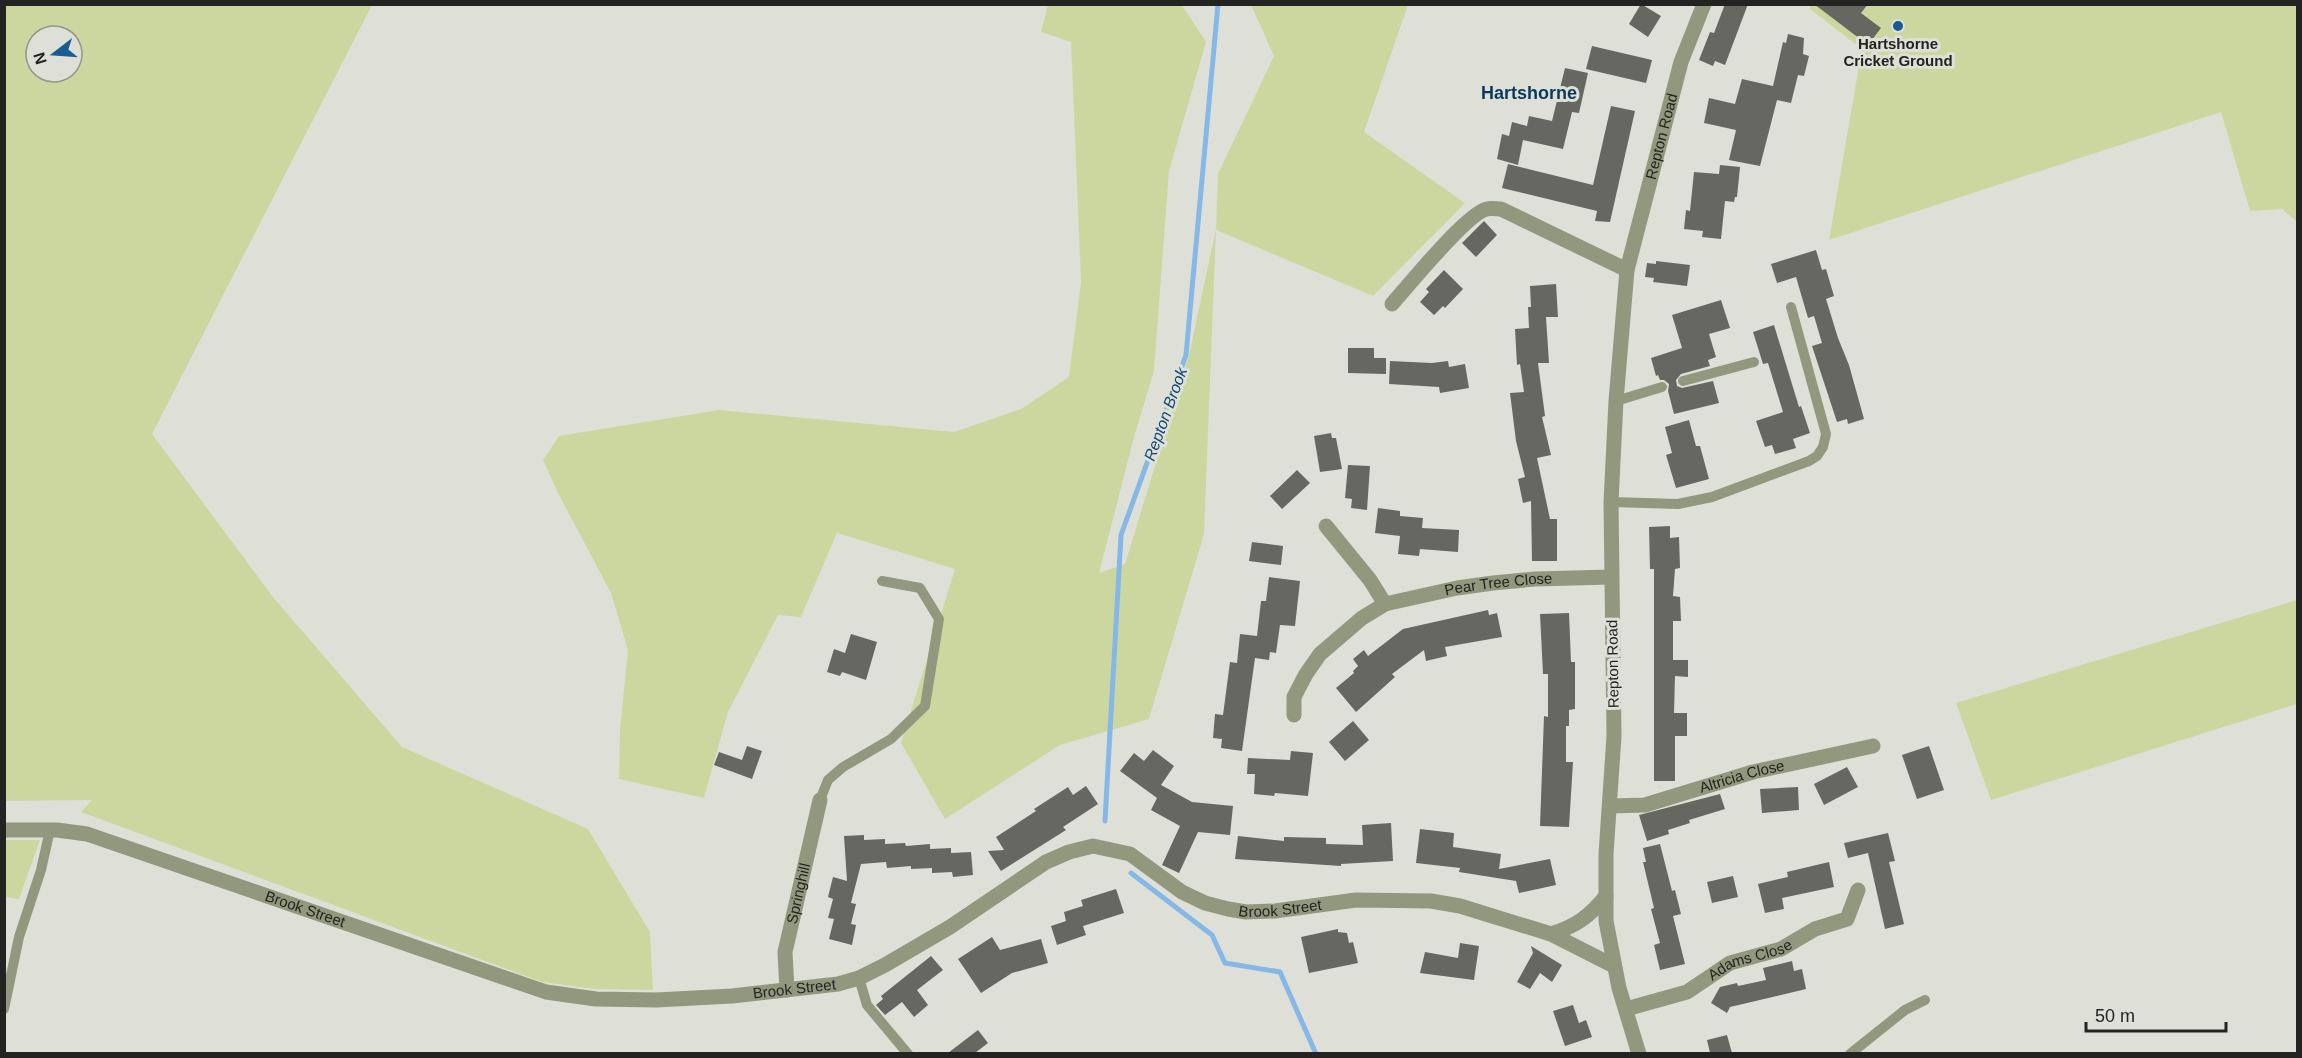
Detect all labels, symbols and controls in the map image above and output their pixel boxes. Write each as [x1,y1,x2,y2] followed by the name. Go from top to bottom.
[1891,19,1905,33] marker: Hartshorne Cricket Ground
[24,24,84,84] north arrow
[1843,35,1953,69] place label: Hartshorne Cricket Ground
[30,50,50,66] text: N
[1481,83,1577,103] district label: Hartshorne
[1642,91,1681,181] street label: Repton Road
[1141,364,1191,463] water label: Repton Brook
[1443,570,1553,599] street label: Pear Tree Close
[1603,620,1622,708] street label: Repton Road
[1697,756,1786,796] street label: Altricia Close
[783,861,813,925] street label: Springhill
[263,887,348,931] street label: Brook Street
[1237,896,1323,920] street label: Brook Street
[1704,935,1795,984] street label: Adams Close
[752,975,837,1002] street label: Brook Street
[2086,995,2226,1033] scale bar
[2095,1006,2135,1026] text: 50 m

